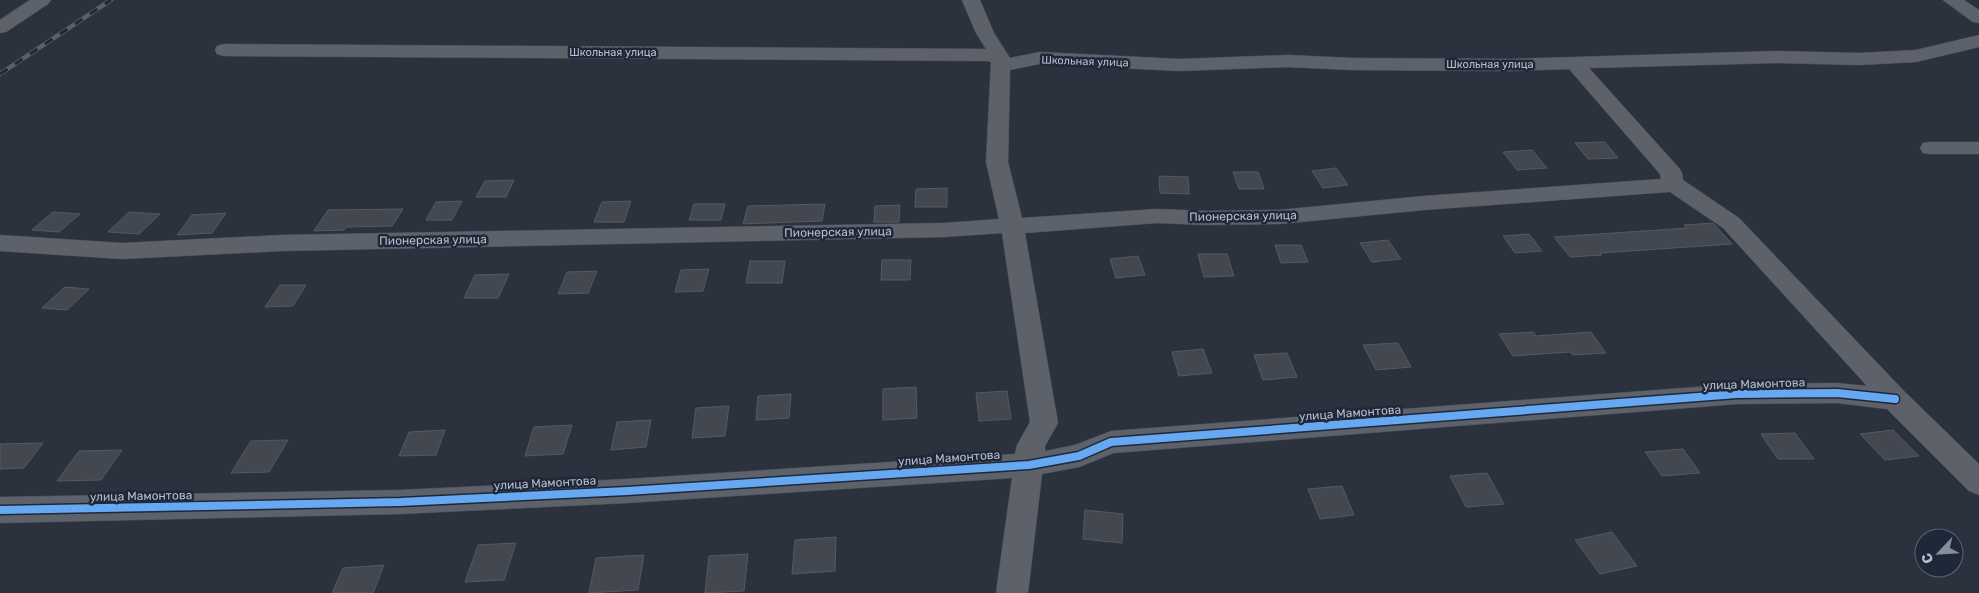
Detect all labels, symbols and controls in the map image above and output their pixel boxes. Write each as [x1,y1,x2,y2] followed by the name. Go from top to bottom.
[569,46,657,59] street label: Школьная улица
[1041,53,1129,70] street label: Школьная улица
[1446,58,1534,71] street label: Школьная улица
[1189,208,1297,224] street label: Пионерская улица
[784,224,892,240] street label: Пионерская улица
[379,232,487,248] street label: Пионерская улица
[1703,375,1805,393] street label: улица Мамонтова
[1298,402,1402,424] street label: улица Мамонтова
[897,447,1001,469] street label: улица Мамонтова
[494,473,596,493] street label: улица Мамонтова
[90,488,192,504] street label: улица Мамонтова
[1914,528,1964,578] north arrow
[1918,550,1937,566] text: С

